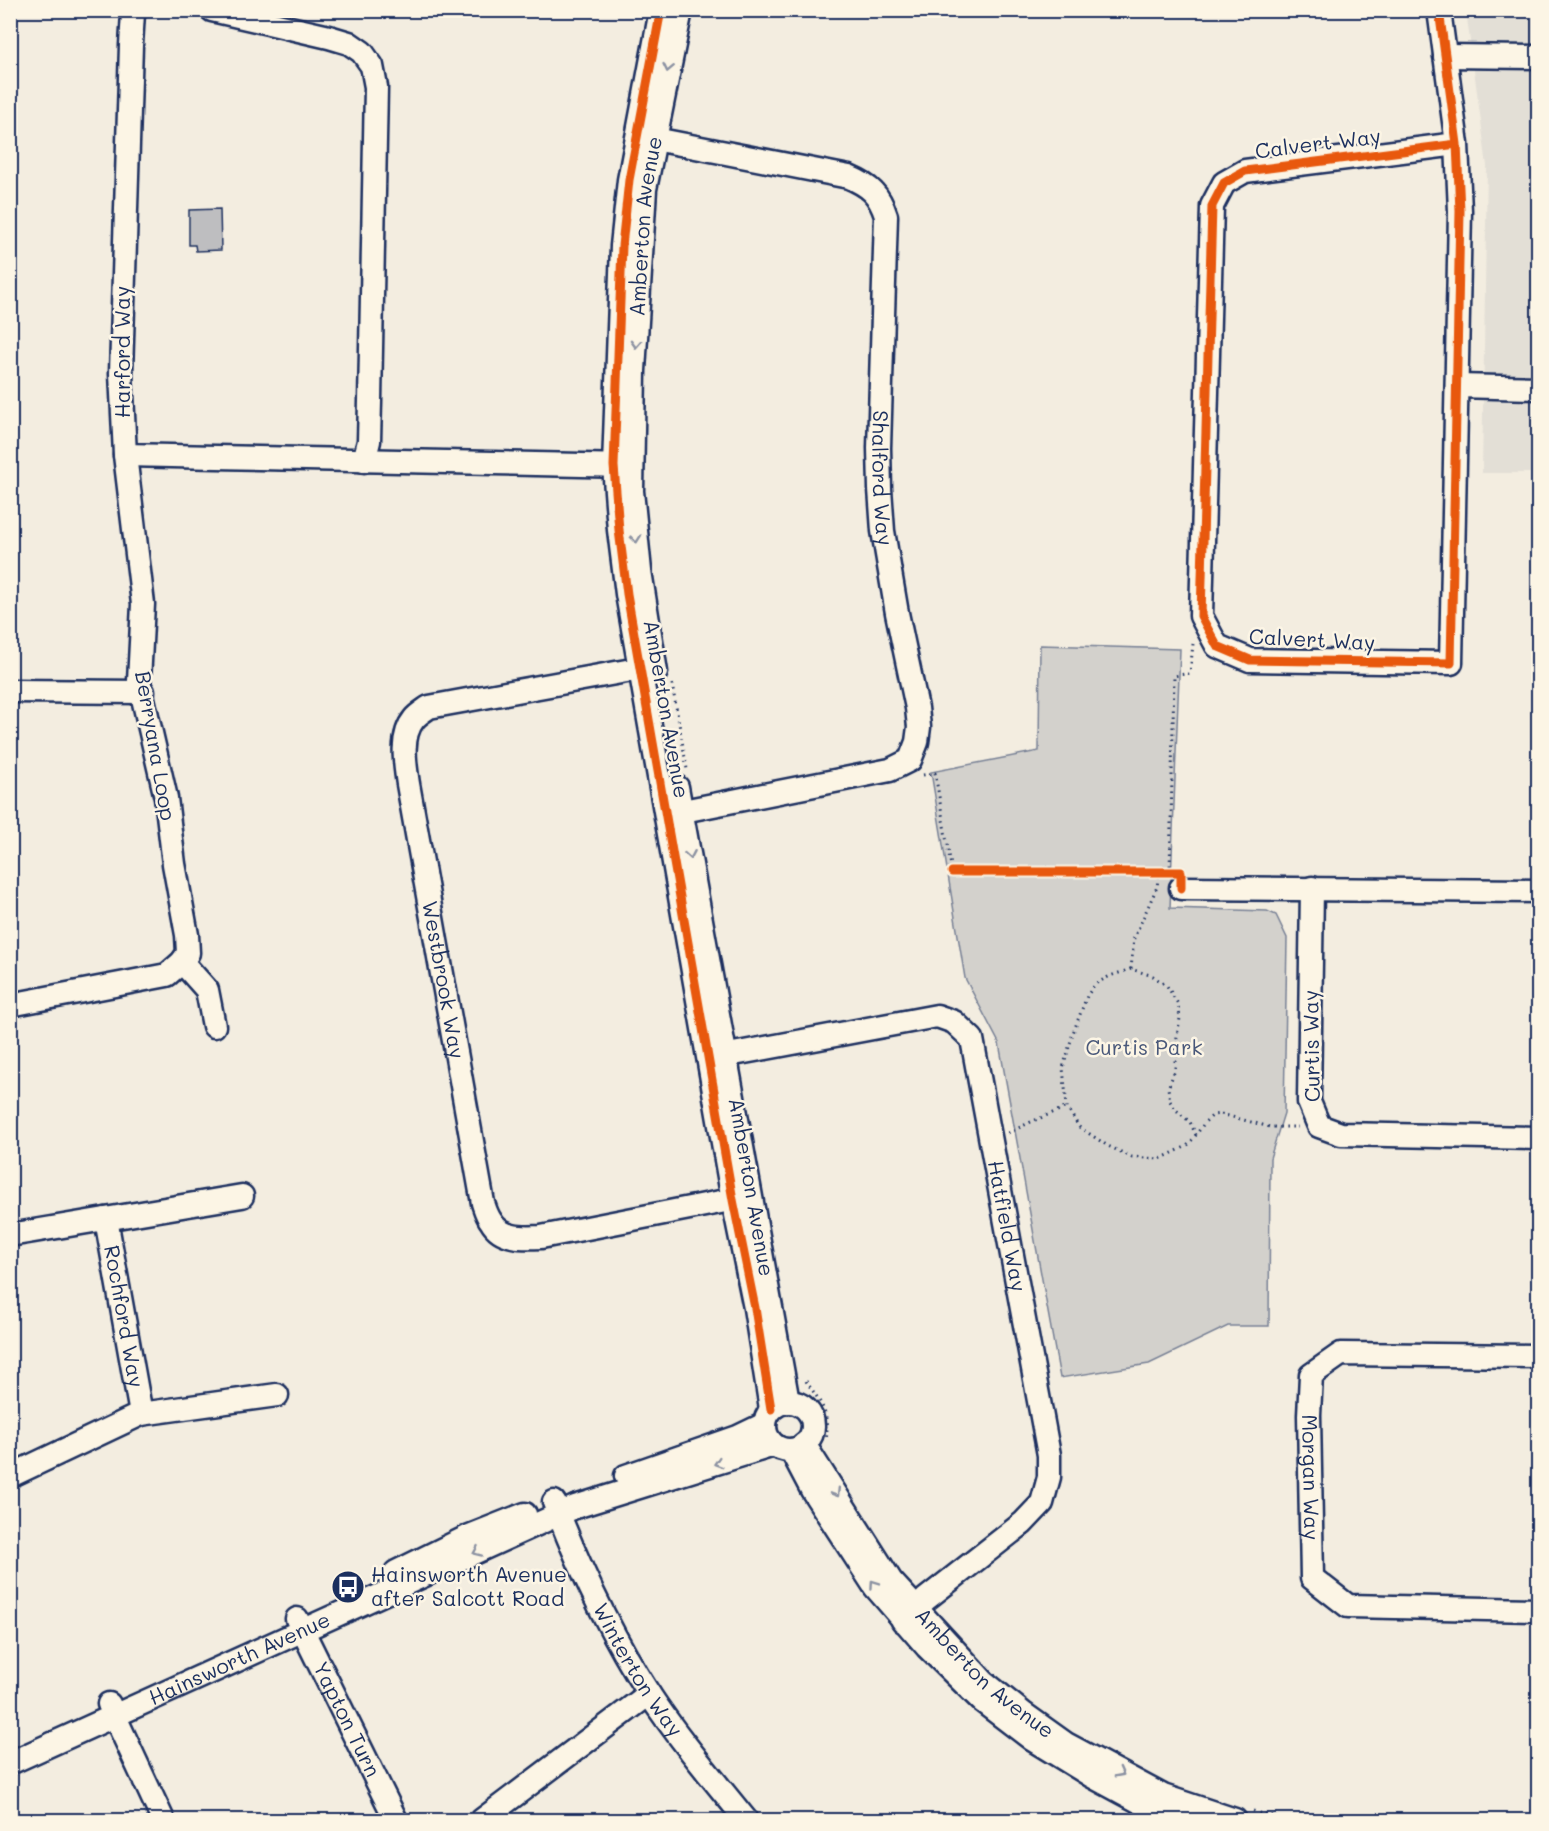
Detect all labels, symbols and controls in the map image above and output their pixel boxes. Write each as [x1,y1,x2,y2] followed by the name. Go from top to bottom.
[662,62,675,72] one-way arrow
[1253,121,1382,164] street label: Calvert Way
[622,134,667,317] street label: Amberton Avenue
[108,286,135,418] street label: Harford Way
[629,340,642,349] one-way arrow
[867,410,900,548] street label: Shalford Way
[629,534,642,543] one-way arrow
[638,617,696,800] street label: Amberton Avenue
[1248,622,1376,655] street label: Calvert Way
[130,669,183,823] street label: Berryana Loop
[683,851,695,860] one-way arrow
[417,898,472,1061] street label: Westbrook Way
[1296,990,1325,1102] street label: Curtis Way
[1085,1033,1203,1060] park label: Curtis Park
[723,1095,781,1278] street label: Amberton Avenue
[983,1158,1033,1294] street label: Hatfield Way
[99,1243,151,1389] street label: Rochford Way
[1297,1414,1326,1540] street label: Morgan Way
[713,1455,724,1468] one-way arrow
[828,1487,840,1497] one-way arrow
[472,1544,483,1556] one-way arrow
[371,1560,567,1611] place label: Hainsworth Avenue after Salcott Road
[330,1569,366,1605] bus stop icon: Hainsworth Avenue after Salcott Road
[870,1580,881,1591] one-way arrow
[588,1598,690,1741] street label: Winterton Way
[910,1601,1060,1743] street label: Amberton Avenue
[144,1605,334,1710] street label: Hainsworth Avenue
[308,1657,388,1781] street label: Yapton Turn
[1114,1766,1124,1777] one-way arrow

